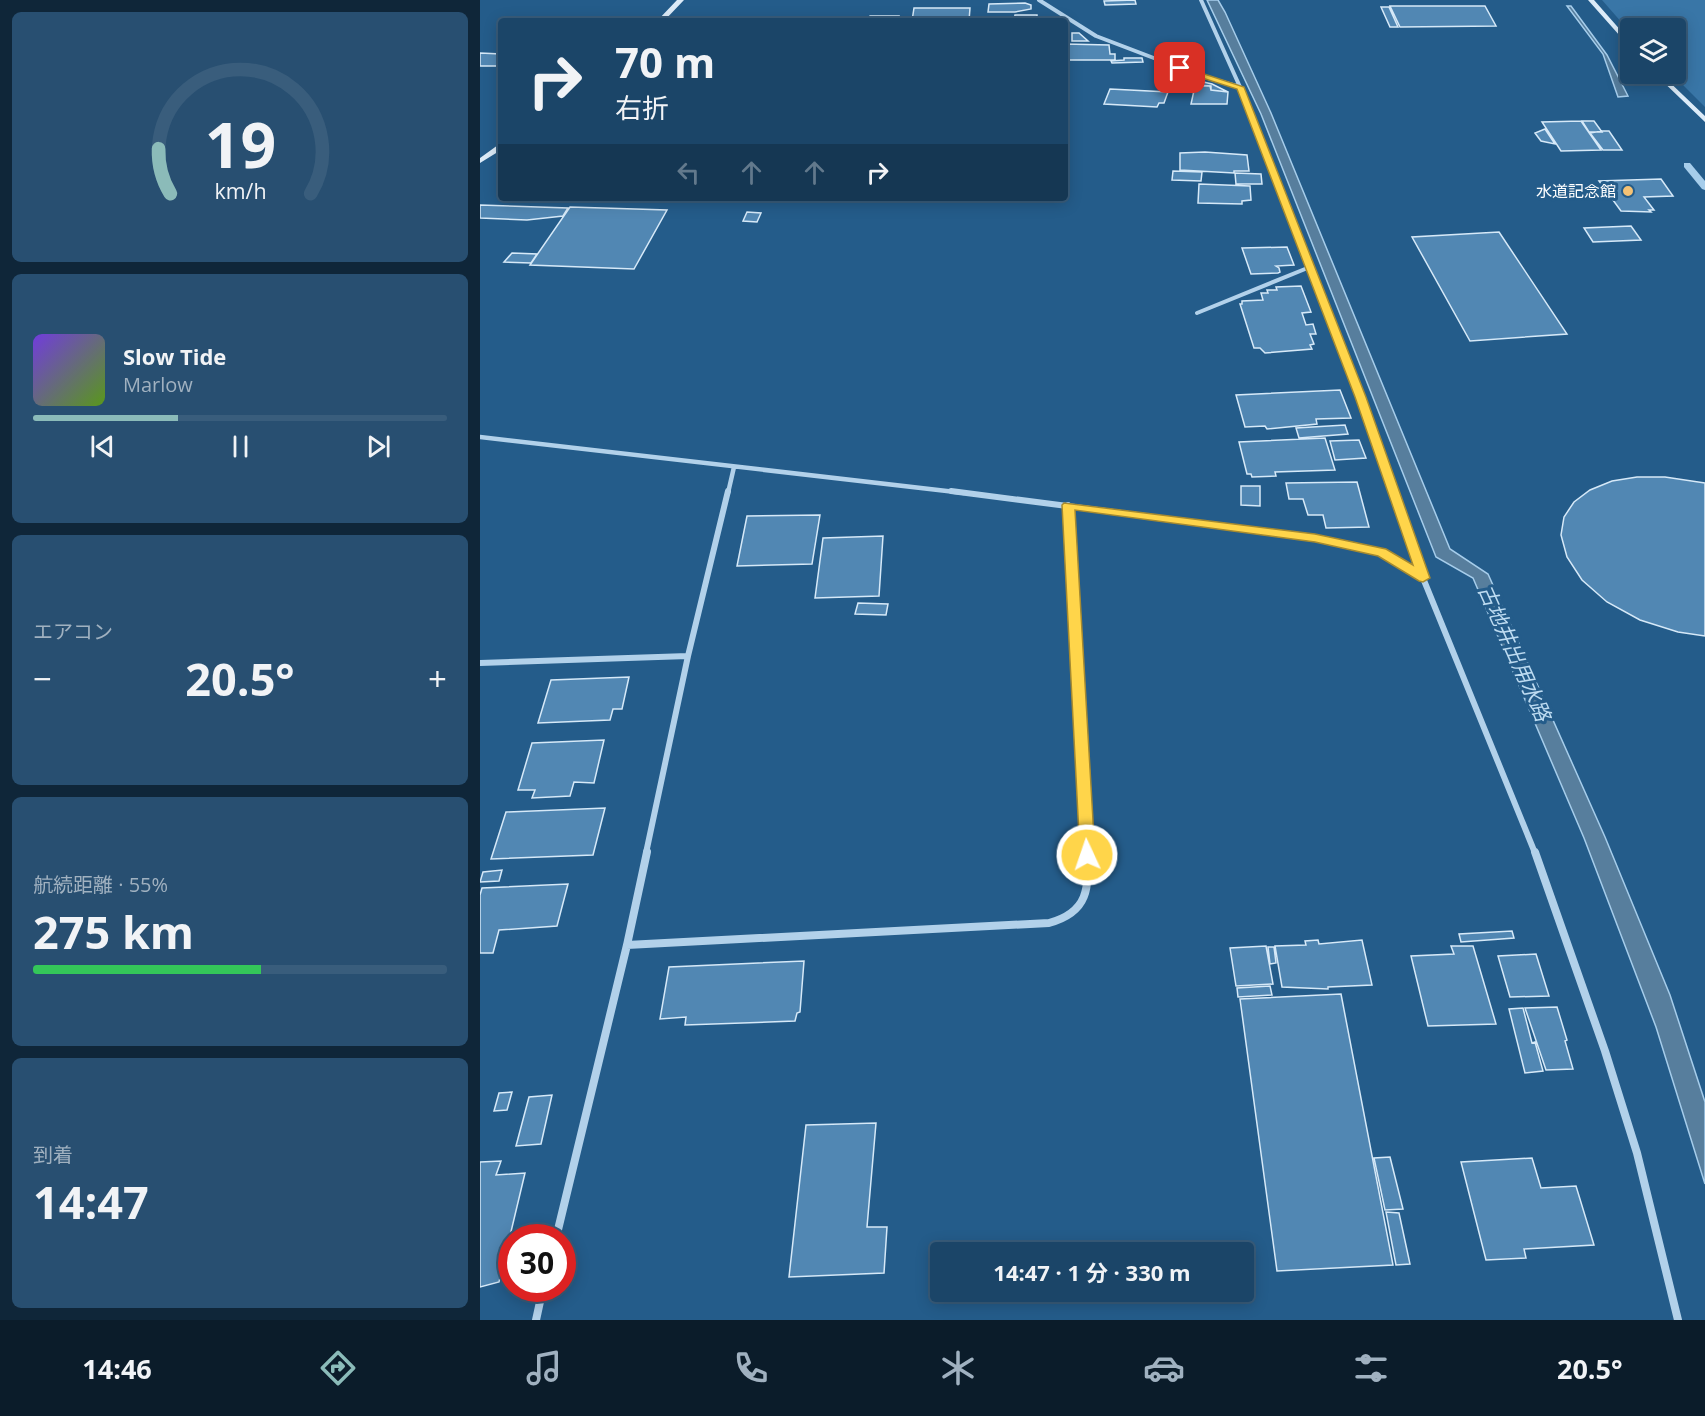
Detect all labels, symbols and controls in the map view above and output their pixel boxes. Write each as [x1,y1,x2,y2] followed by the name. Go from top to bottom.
[1620,18,1686,84] map controls
[1620,18,1686,84] button: layers
[615,33,715,90] text: 70 m
[516,42,594,120] icon: right
[1154,42,1205,93] pin
[1163,51,1196,84] icon: arrive
[615,89,669,126] text: 右折
[204,101,276,186] text: 19
[672,156,705,189] icon: left
[735,156,768,189] icon: ahead
[798,156,831,189] icon: ahead
[861,156,894,189] icon: right
[214,176,266,205] text: km/h
[1536,180,1616,202] place label: 水道記念館
[1621,184,1635,198] marker: 水道記念館
[123,341,226,371] text: Slow Tide
[123,371,193,398] text: Marlow
[86,430,119,463] icon: previous
[224,430,257,463] icon: pause
[362,430,395,463] icon: next
[1472,580,1558,727] water label: 古地井出用水路
[33,618,113,645] text: エアコン
[185,648,295,709] text: 20.5°
[33,656,52,701] text: −
[428,656,447,701] text: +
[1055,823,1119,887] position arrow
[33,871,168,898] text: 航続距離 · 55%
[33,901,194,962] text: 275 km
[33,1141,73,1168] text: 到着
[33,1171,149,1232] text: 14:47
[498,1224,576,1302] speed limit sign: 30
[993,1257,1191,1287] text: 14:47 · 1 分 · 330 m
[317,1347,359,1389] icon: directions
[523,1347,565,1389] icon: music
[730,1347,772,1389] icon: phone
[937,1347,979,1389] icon: climate
[1143,1347,1185,1389] icon: car
[1350,1347,1392,1389] icon: filters
[82,1350,152,1387] text: 14:46
[1557,1350,1623,1387] text: 20.5°

